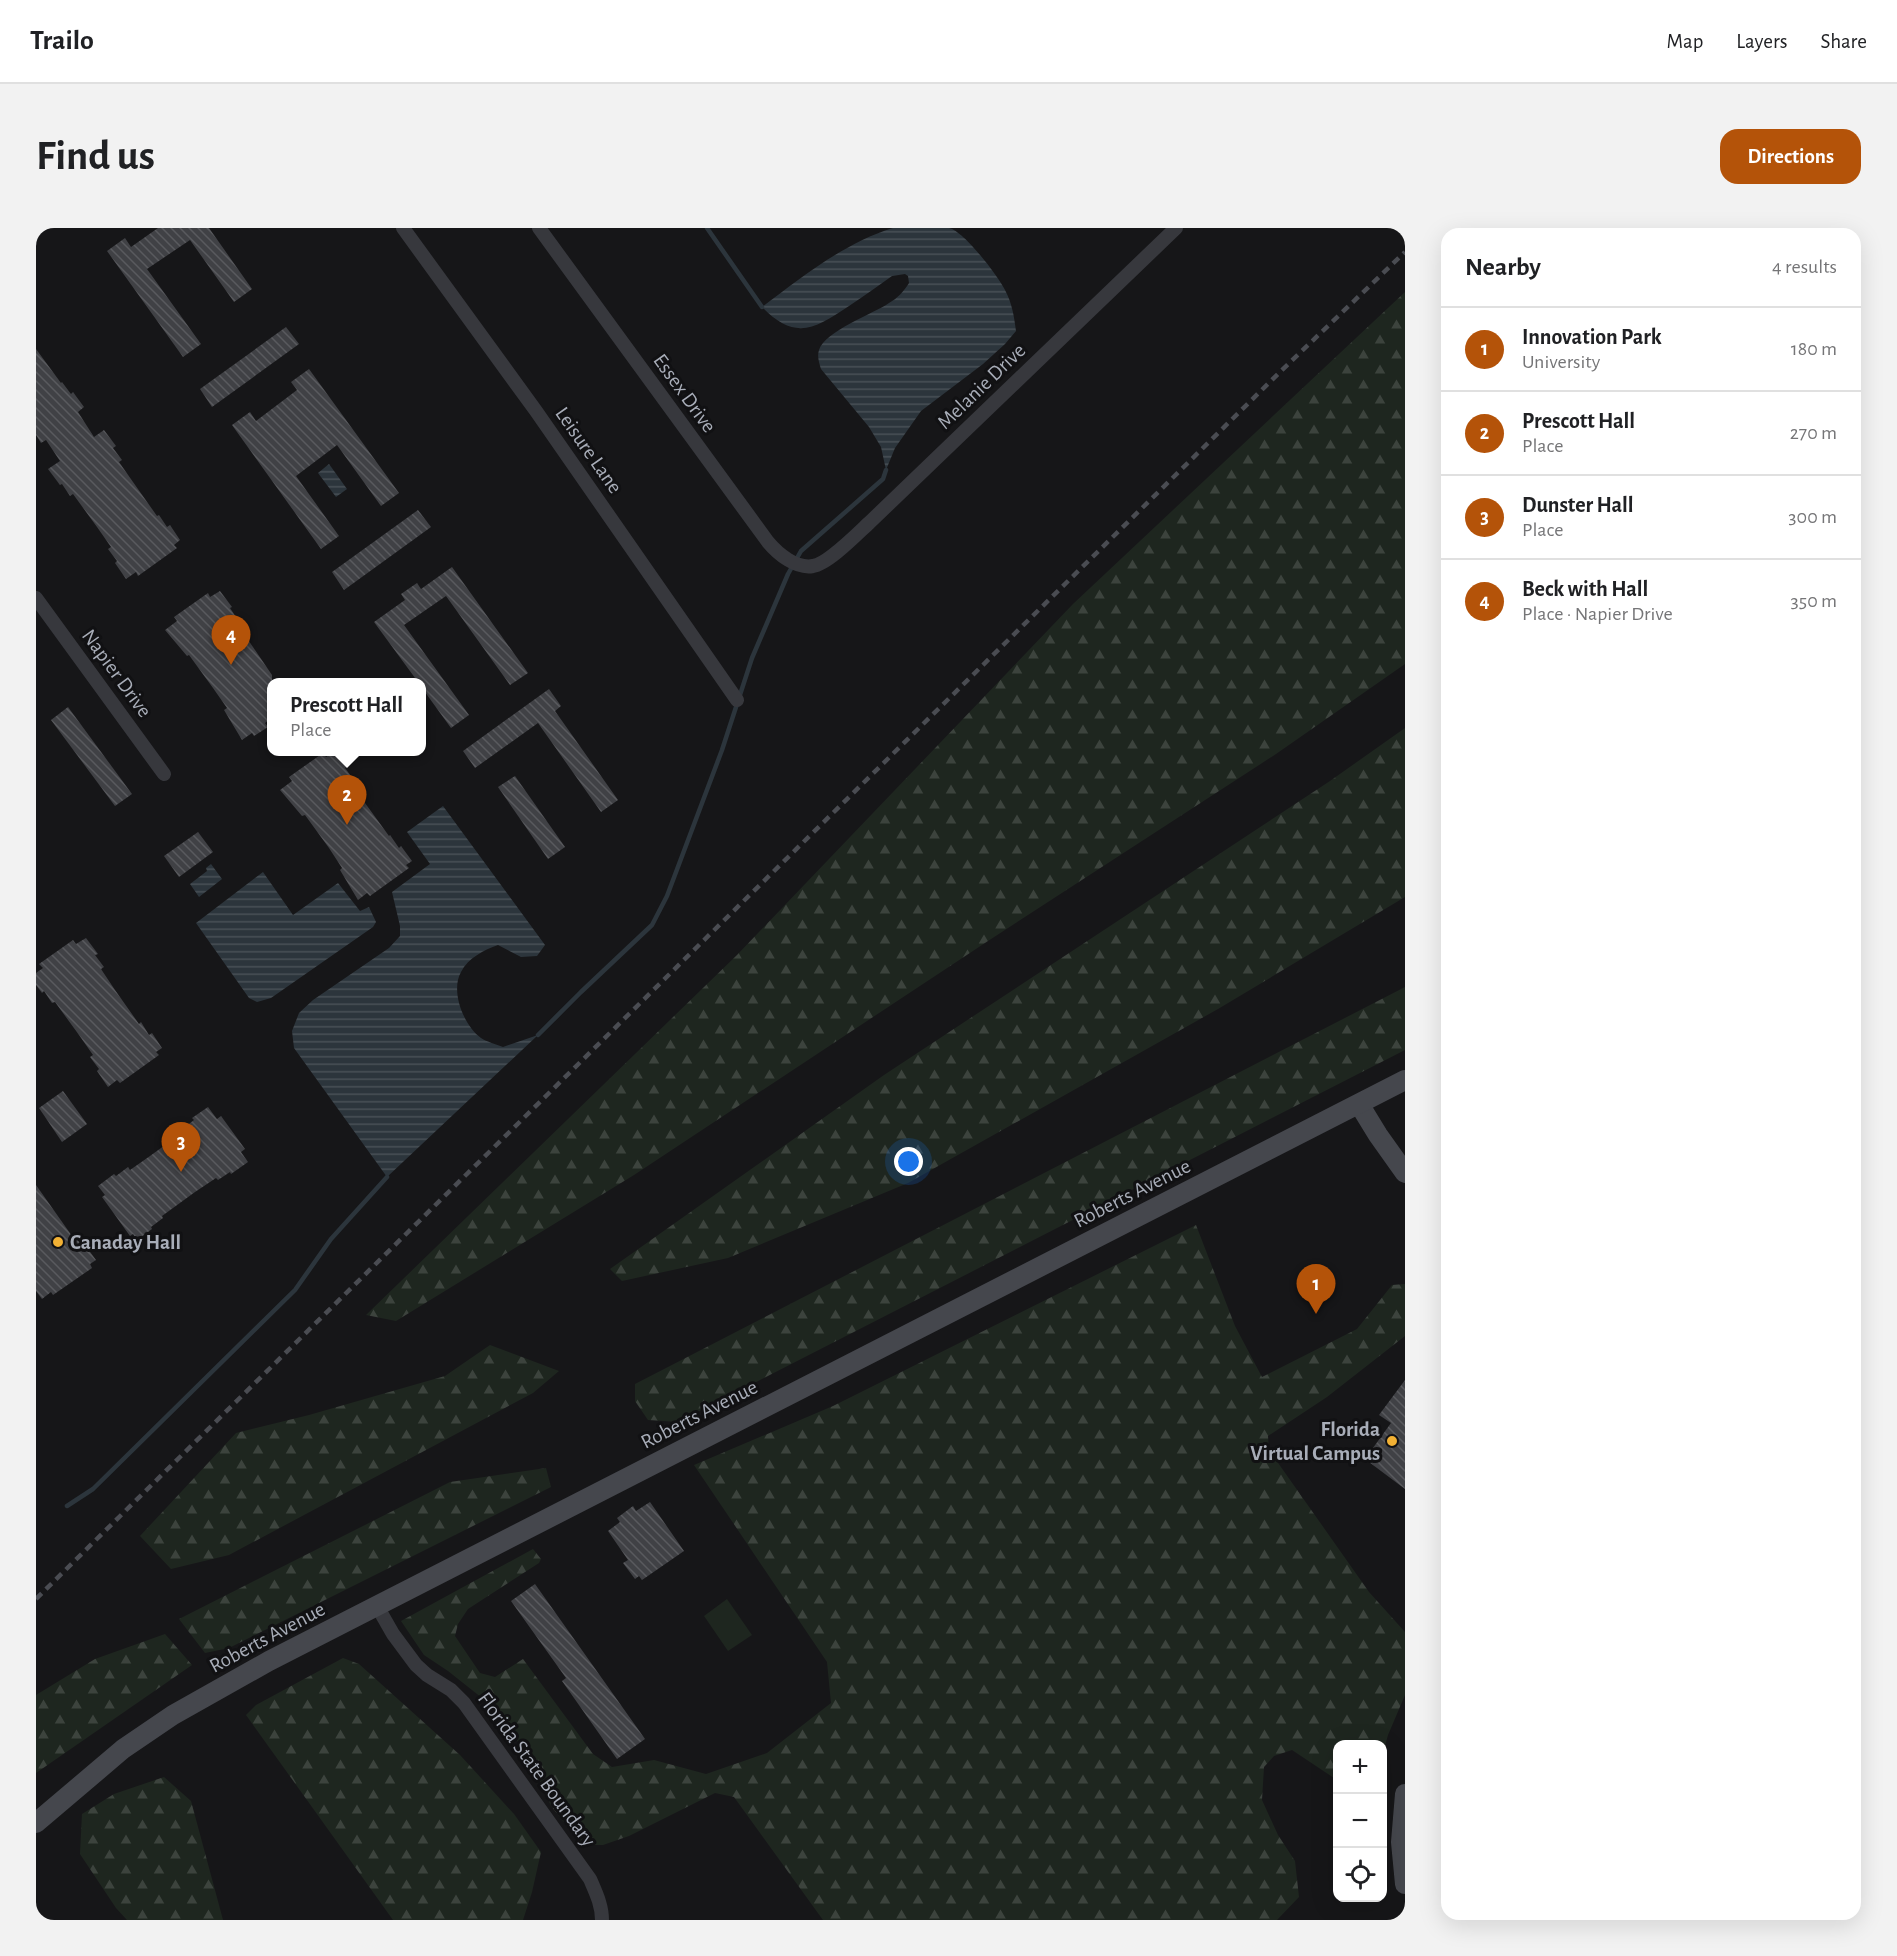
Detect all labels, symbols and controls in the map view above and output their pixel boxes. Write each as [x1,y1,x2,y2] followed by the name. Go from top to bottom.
[30,27,94,55] text: Trailo
[1667,31,1703,52] text: Map
[1736,31,1787,52] text: Layers
[1820,31,1867,52] text: Share
[1720,129,1861,184] button: Directions
[36,135,155,177] text: Find us
[1465,254,1541,280] text: Nearby
[1772,257,1837,277] text: 4 results
[1522,326,1662,348] text: Innovation Park
[933,339,1029,433] street label: Melanie Drive
[1481,339,1488,359] text: 1
[1791,339,1837,359] text: 180 m
[649,350,720,437] street label: Essex Drive
[1522,352,1600,372] text: University
[551,403,626,497] street label: Leisure Lane
[1522,410,1635,432] text: Prescott Hall
[1480,423,1489,443] text: 2
[1790,423,1837,443] text: 270 m
[1522,436,1563,456] text: Place
[1522,494,1634,516] text: Dunster Hall
[1480,507,1489,527] text: 3
[1788,507,1837,527] text: 300 m
[1522,520,1563,540] text: Place
[1522,578,1648,600] text: Beck with Hall
[1479,591,1490,611] text: 4
[1791,591,1837,611] text: 350 m
[1522,604,1673,624] text: Place · Napier Drive
[212,616,250,665] pin: 4
[78,625,155,721] street label: Napier Drive
[267,678,426,756] popup
[290,694,403,716] text: Prescott Hall
[290,720,331,740] text: Place
[328,776,366,825] pin: 2
[162,1122,200,1172] pin: 3
[894,1147,923,1176] your location
[1071,1155,1194,1232] street label: Roberts Avenue
[70,1232,181,1253] place label: Canaday Hall
[51,1235,65,1249] marker: Canaday Hall
[1296,1264,1336,1314] pin: 1
[638,1376,761,1453] street label: Roberts Avenue
[1250,1419,1380,1464] place label: Florida Virtual Campus
[1385,1434,1399,1448] marker: Florida Virtual Campus
[206,1598,329,1677] street label: Roberts Avenue
[474,1688,600,1850] street label: Florida State Boundary
[1333,1740,1387,1902] map controls
[1333,1740,1387,1794] button: +
[1333,1794,1387,1848] button: −
[1333,1848,1387,1902] button: locate

